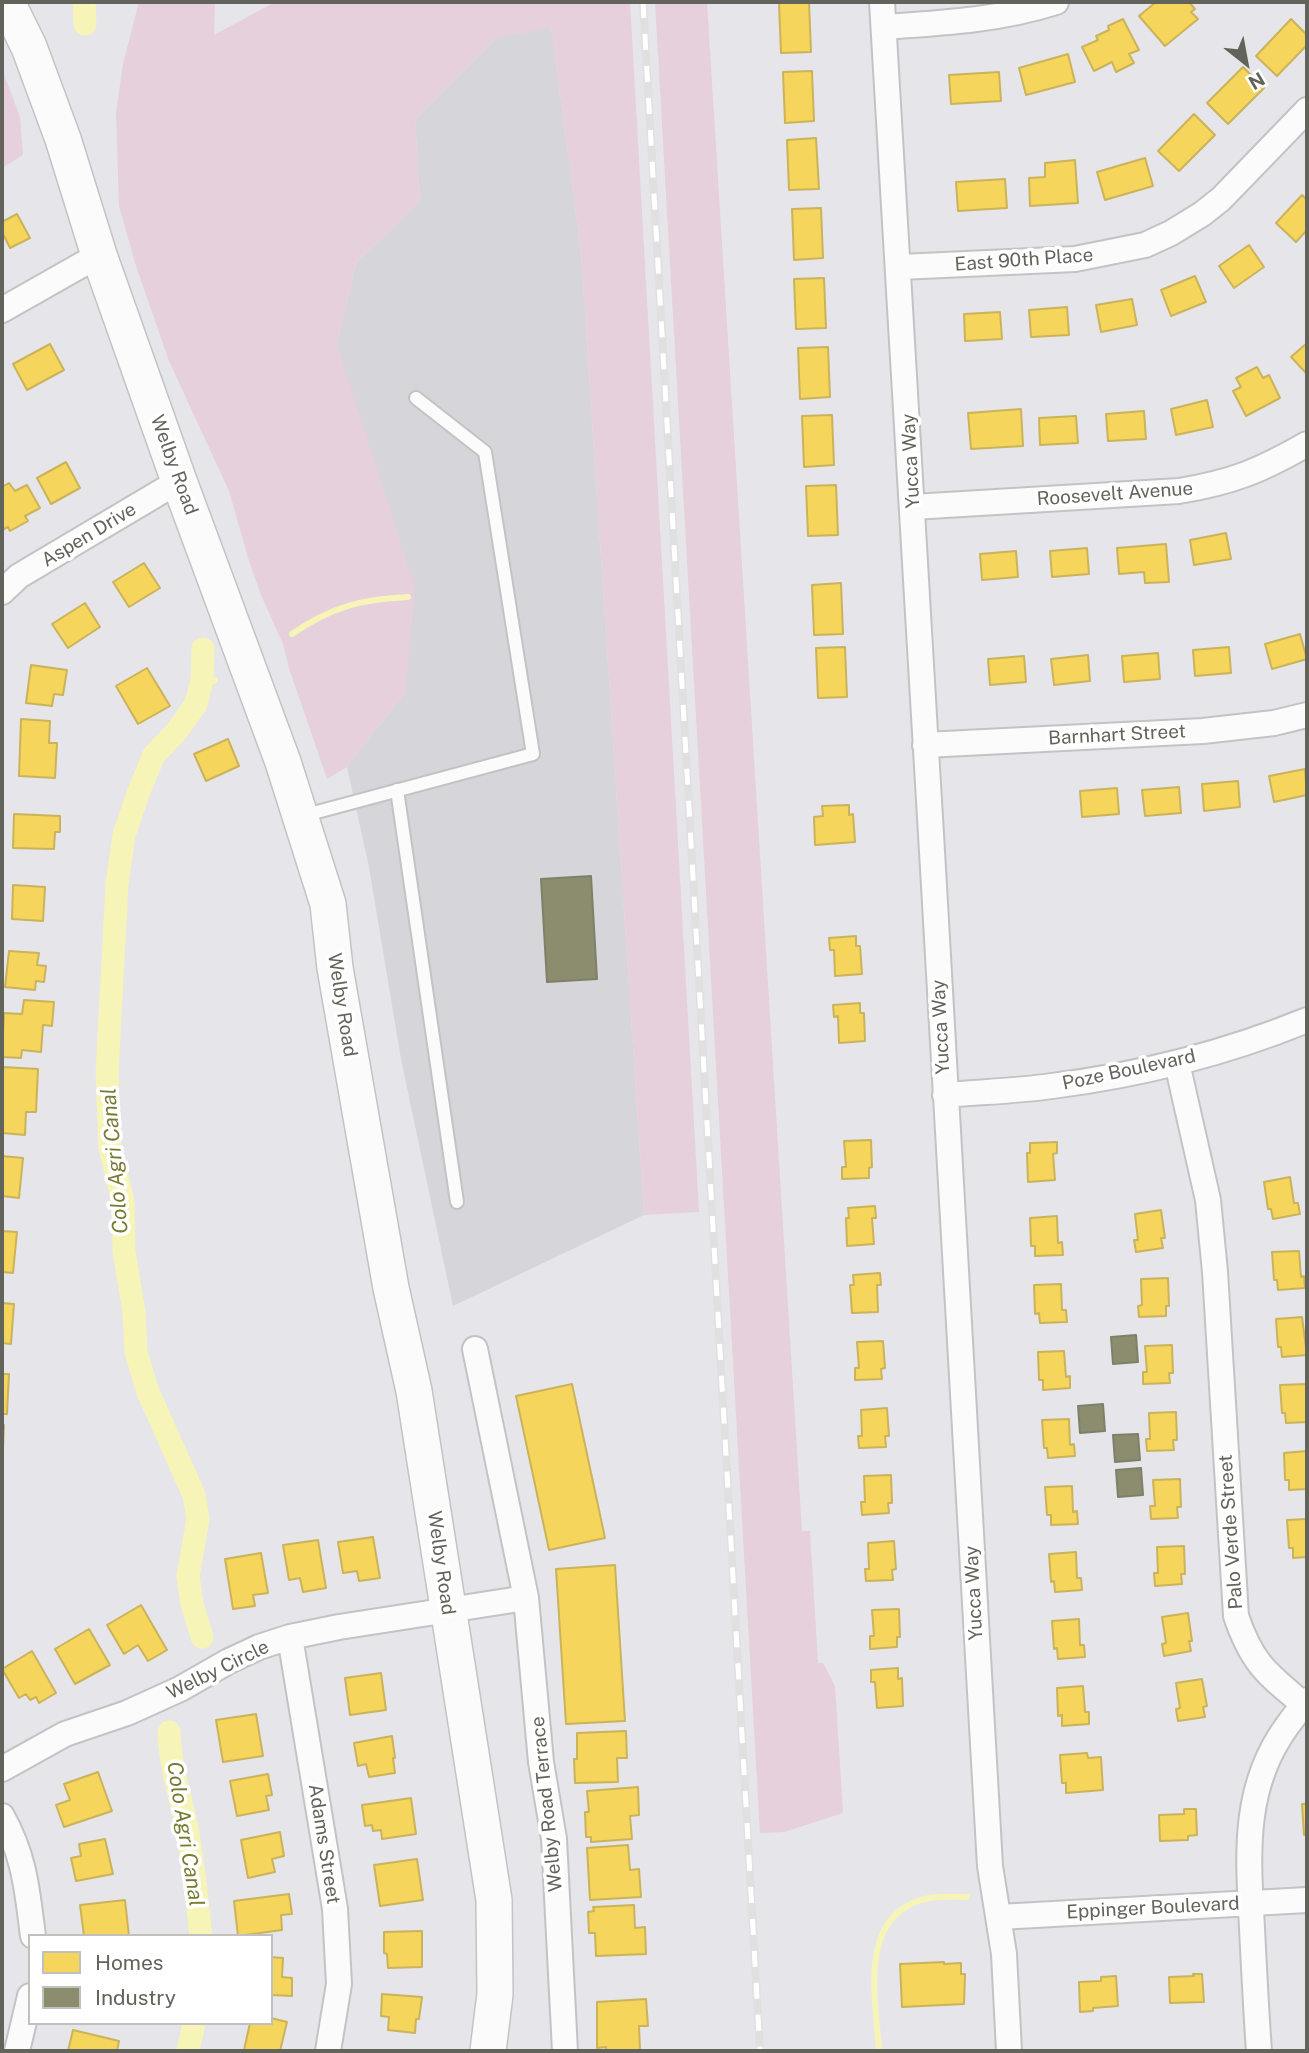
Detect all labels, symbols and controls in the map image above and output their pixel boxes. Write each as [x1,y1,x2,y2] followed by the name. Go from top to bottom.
[1211,28,1281,98] north arrow
[1245,68,1269,94] text: N
[954,244,1094,276] street label: East 90th Place
[145,412,203,518] street label: Welby Road
[897,413,925,509] street label: Yucca Way
[1036,477,1194,511] street label: Roosevelt Avenue
[38,498,140,572] street label: Aspen Drive
[1048,720,1186,750] street label: Barnhart Street
[323,952,361,1058] street label: Welby Road
[927,979,955,1075] street label: Yucca Way
[1060,1045,1198,1095] street label: Poze Boulevard
[96,1087,134,1235] water label: Colo Agri Canal
[1214,1454,1248,1610] street label: Palo Verde Street
[422,1510,460,1616] street label: Welby Road
[960,1545,988,1641] street label: Yucca Way
[163,1635,273,1705] street label: Welby Circle
[526,1715,568,1893] street label: Welby Road Terrace
[161,1760,209,1908] water label: Colo Agri Canal
[303,1782,345,1906] street label: Adams Street
[1066,1892,1240,1924] street label: Eppinger Boulevard
[28,1934,273,2025] legend
[95,1950,163,1975] text: Homes
[95,1985,176,2010] text: Industry

